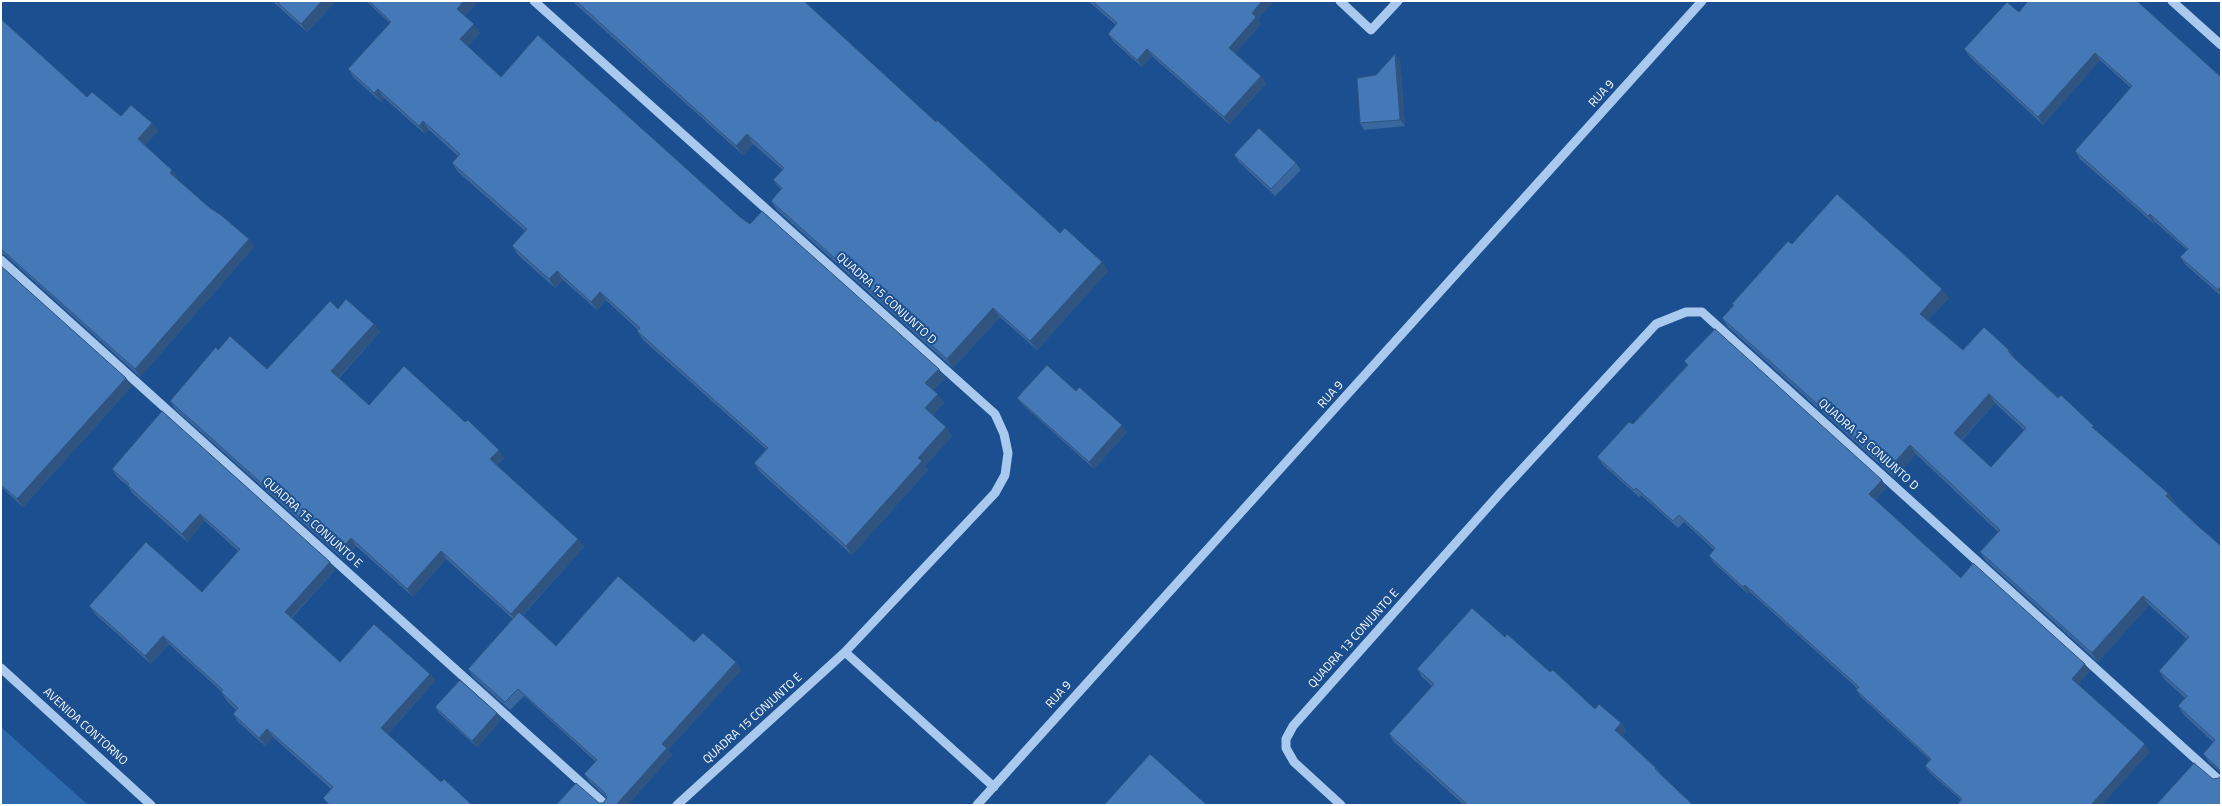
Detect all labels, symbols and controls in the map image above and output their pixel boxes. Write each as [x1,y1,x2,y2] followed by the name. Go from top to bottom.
[1586,77,1618,111] street label: RUA 9
[833,250,939,348] street label: QUADRA 15 CONJUNTO D
[1315,378,1347,412] street label: RUA 9
[1815,396,1921,494] street label: QUADRA 13 CONJUNTO D
[259,475,365,571] street label: QUADRA 15 CONJUNTO E
[1306,586,1402,692] street label: QUADRA 13 CONJUNTO E
[700,671,806,767] street label: QUADRA 15 CONJUNTO E
[1043,678,1075,712] street label: RUA 9
[40,685,130,769] street label: AVENIDA CONTORNO

